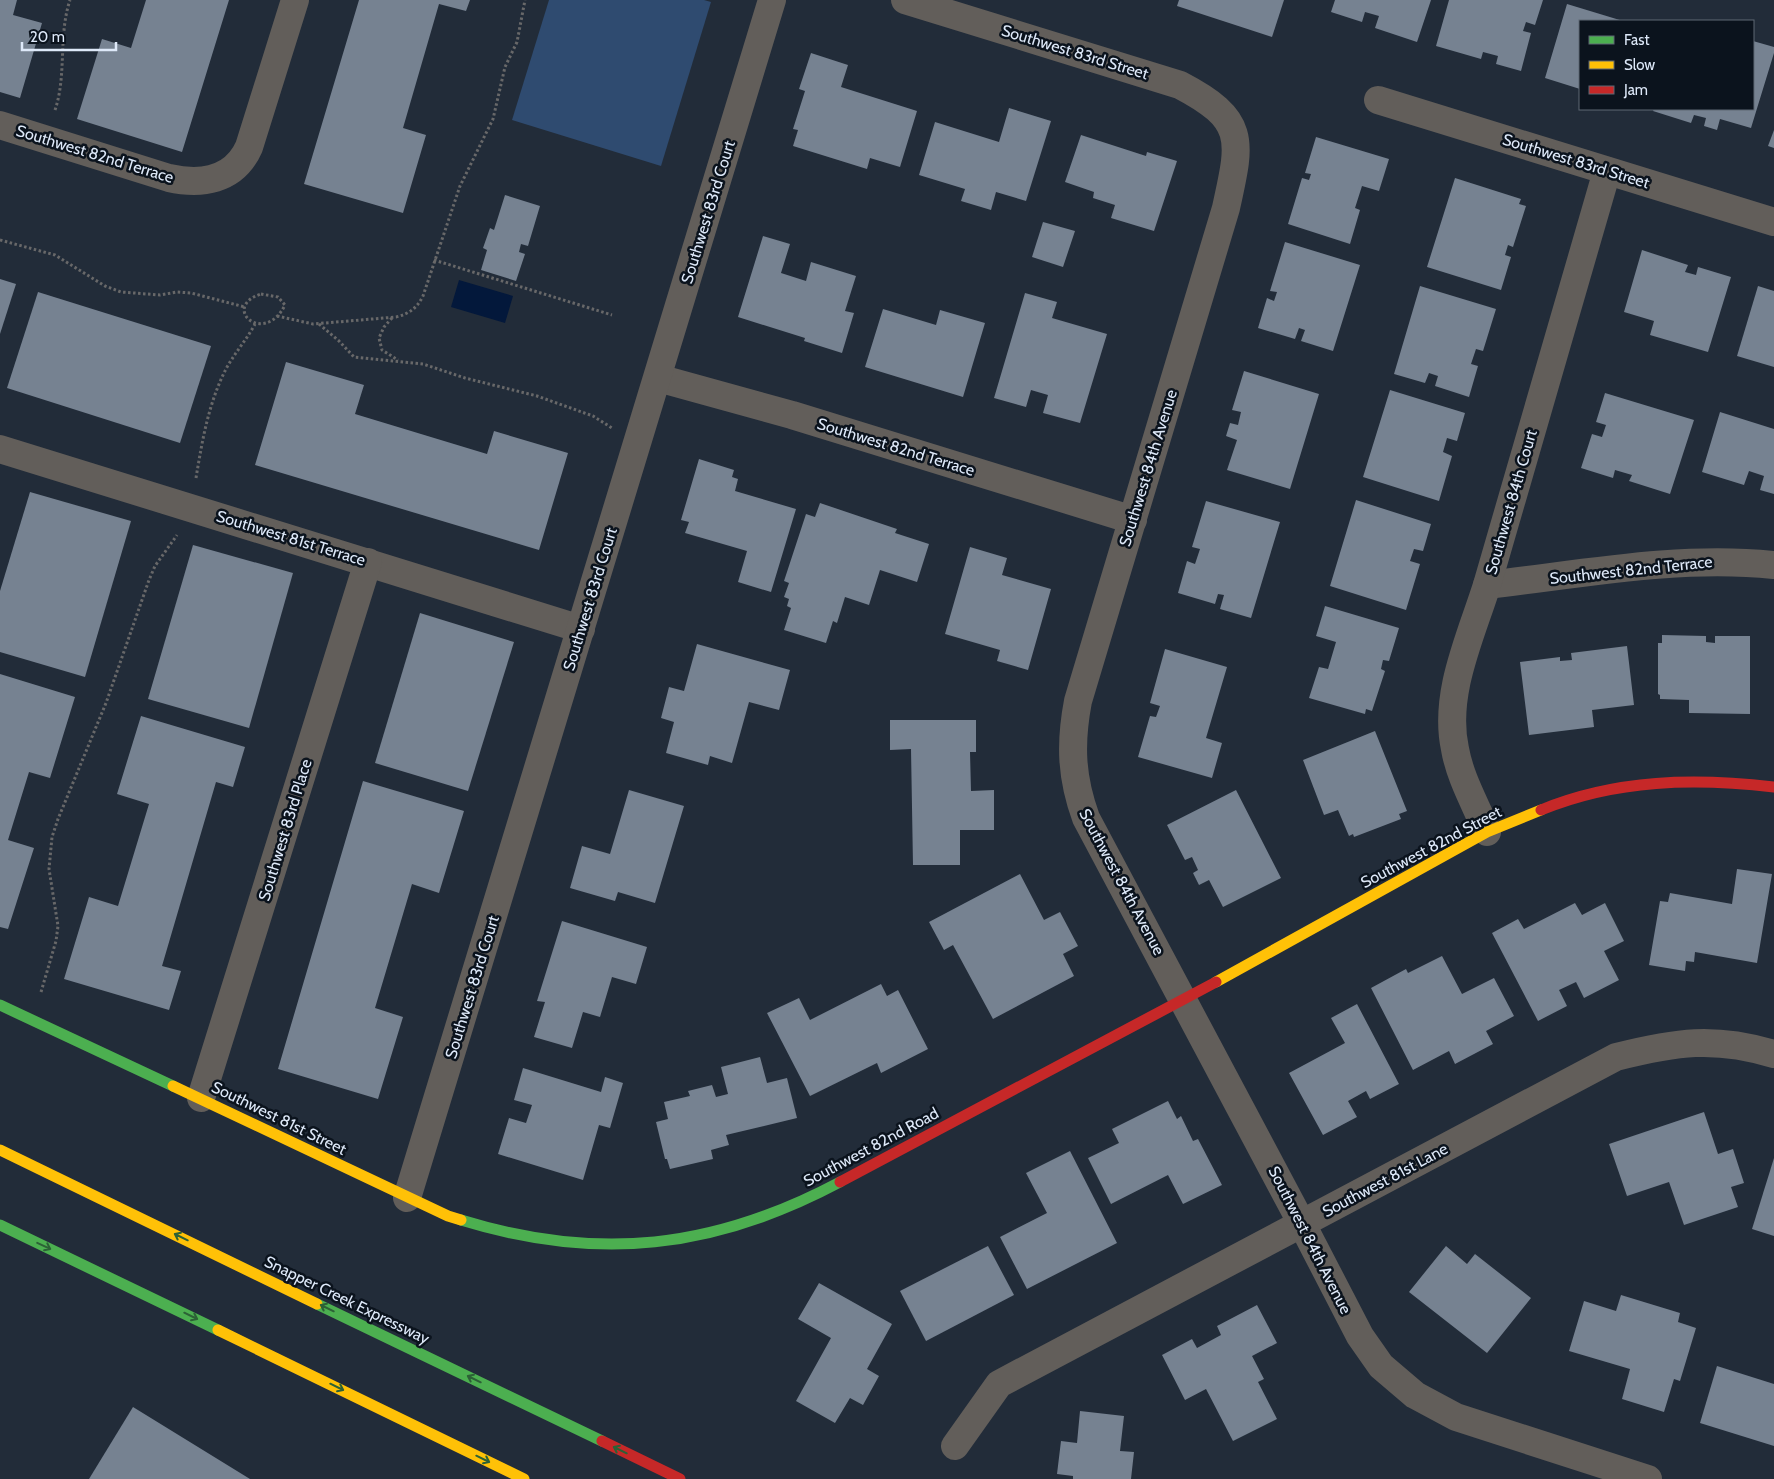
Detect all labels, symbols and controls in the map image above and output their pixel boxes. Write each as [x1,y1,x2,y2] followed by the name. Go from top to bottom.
[22,20,116,52] scale bar
[1579,20,1754,110] legend
[999,21,1151,84] street label: Southwest 83rd Street
[30,28,65,46] text: 20 m
[1624,31,1649,49] text: Fast
[1624,56,1655,74] text: Slow
[1623,81,1648,99] text: Jam
[14,121,176,187] street label: Southwest 82nd Terrace
[1500,130,1652,193] street label: Southwest 83rd Street
[677,138,739,286] street label: Southwest 83rd Court
[1115,387,1181,549] street label: Southwest 84th Avenue
[815,414,977,480] street label: Southwest 82nd Terrace
[1481,427,1541,577] street label: Southwest 84th Court
[214,506,368,570] street label: Southwest 81st Terrace
[559,525,621,673] street label: Southwest 83rd Court
[1549,552,1713,588] street label: Southwest 82nd Terrace
[254,757,316,903] street label: Southwest 83rd Place
[1357,802,1505,892] street label: Southwest 82nd Street
[1075,806,1169,958] street label: Southwest 84th Avenue
[441,913,503,1061] street label: Southwest 83rd Court
[209,1077,350,1159] street label: Southwest 81st Street
[800,1103,942,1191] street label: Southwest 82nd Road
[1319,1139,1451,1221] street label: Southwest 81st Lane
[1265,1163,1355,1317] street label: Southwest 84th Avenue
[174,1232,189,1241] one-way arrow
[36,1242,51,1251] one-way arrow
[262,1252,432,1348] street label: Snapper Creek Expressway
[320,1303,335,1313] one-way arrow
[183,1311,198,1321] one-way arrow
[466,1373,481,1383] one-way arrow
[329,1383,344,1392] one-way arrow
[613,1444,628,1454] one-way arrow
[475,1454,490,1464] one-way arrow

